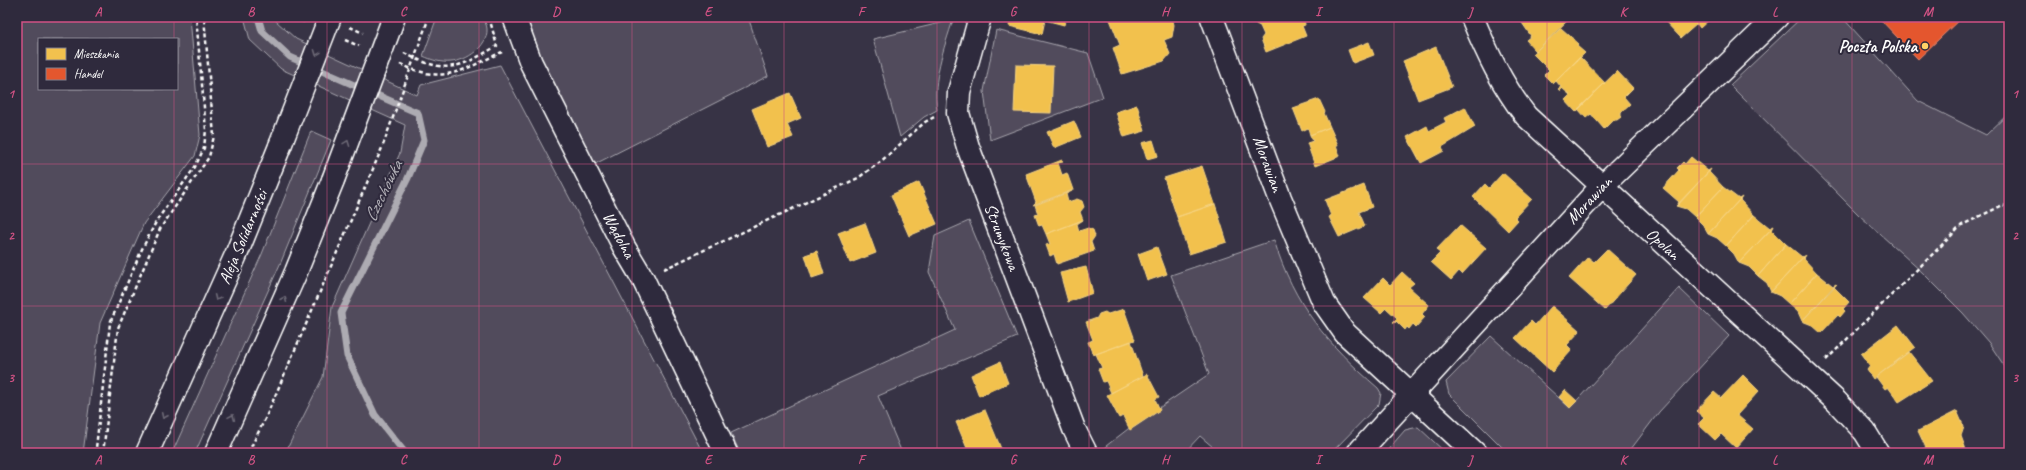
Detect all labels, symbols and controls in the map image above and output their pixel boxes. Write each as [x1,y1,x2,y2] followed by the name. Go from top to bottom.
[95,4,103,20] text: A
[248,4,256,20] text: B
[400,4,408,20] text: C
[552,4,561,20] text: D
[705,4,714,20] text: E
[858,4,867,20] text: F
[1010,4,1018,20] text: G
[1161,4,1171,20] text: H
[1315,4,1324,20] text: I
[1467,4,1474,20] text: J
[1620,4,1630,20] text: K
[1772,4,1779,20] text: L
[1923,4,1934,20] text: M
[1839,36,1918,57] place label: Poczta Polska
[38,38,178,90] legend
[1920,41,1930,51] marker: Poczta Polska
[74,46,120,62] text: Mieszkania
[313,50,321,57] one-way arrow
[74,66,104,82] text: Handel
[8,86,16,102] text: 1
[2012,86,2020,102] text: 1
[1248,133,1288,196] street label: Morawian
[343,140,351,147] one-way arrow
[359,155,408,225] water label: Czechówka
[1561,171,1617,228] street label: Morawian
[214,185,273,287] street label: Aleja Solidarności
[980,201,1025,275] street label: Strumykowa
[598,208,640,263] street label: Wądolna
[1642,223,1685,266] street label: Opolan
[8,228,15,244] text: 2
[2012,228,2019,244] text: 2
[214,293,222,301] one-way arrow
[279,295,287,303] one-way arrow
[8,370,15,386] text: 3
[2012,370,2019,386] text: 3
[161,412,169,420] one-way arrow
[227,414,235,422] one-way arrow
[95,452,103,468] text: A
[248,452,256,468] text: B
[400,452,408,468] text: C
[552,452,561,468] text: D
[705,452,714,468] text: E
[858,452,867,468] text: F
[1010,452,1018,468] text: G
[1161,452,1171,468] text: H
[1315,452,1324,468] text: I
[1467,452,1474,468] text: J
[1620,452,1630,468] text: K
[1772,452,1779,468] text: L
[1923,452,1934,468] text: M

